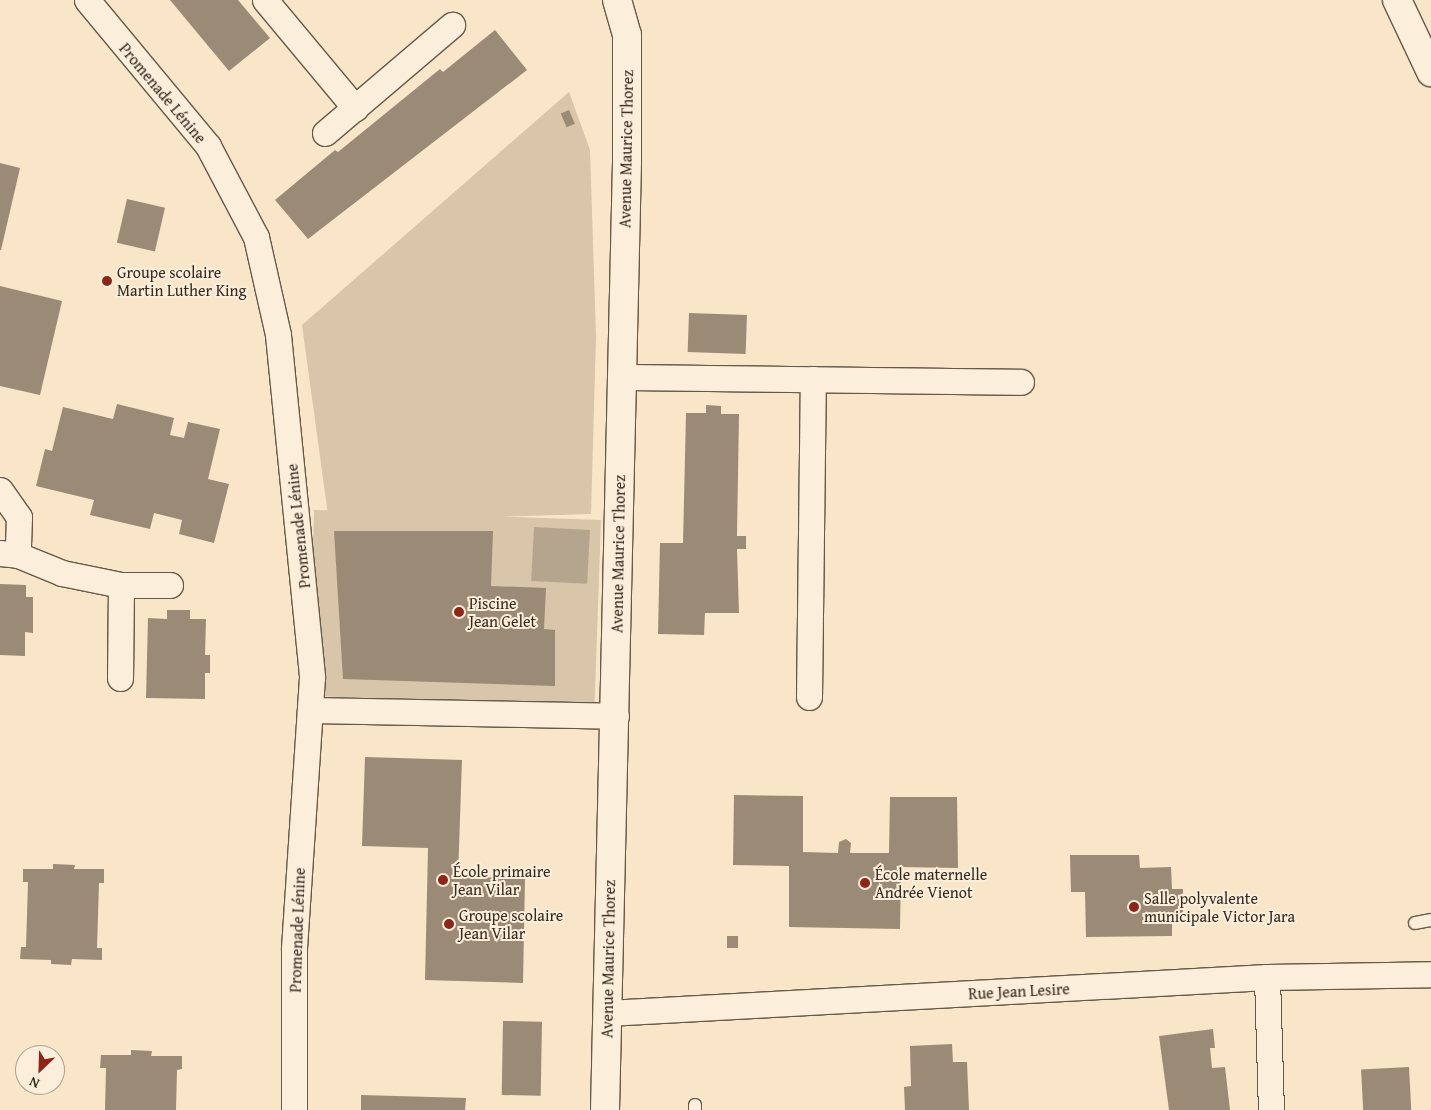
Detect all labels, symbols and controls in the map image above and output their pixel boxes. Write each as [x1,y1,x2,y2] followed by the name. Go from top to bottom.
[115,39,211,147] street label: Promenade Lénine
[615,70,637,228] street label: Avenue Maurice Thorez
[117,262,247,300] place label: Groupe scolaire Martin Luther King
[101,275,113,287] marker: Groupe scolaire Martin Luther King
[282,463,314,589] street label: Promenade Lénine
[607,475,629,633] street label: Avenue Maurice Thorez
[469,593,536,631] place label: Piscine Jean Gelet
[453,606,465,618] marker: Piscine Jean Gelet
[453,861,551,899] place label: École primaire Jean Vilar
[875,864,987,902] place label: École maternelle Andrée Vienot
[285,867,309,993] street label: Promenade Lénine
[437,874,449,886] marker: École primaire Jean Vilar
[859,877,871,889] marker: École maternelle Andrée Vienot
[597,880,619,1038] street label: Avenue Maurice Thorez
[1144,888,1295,926] place label: Salle polyvalente municipale Victor Jara
[1128,901,1140,913] marker: Salle polyvalente municipale Victor Jara
[459,905,563,943] place label: Groupe scolaire Jean Vilar
[443,918,455,930] marker: Groupe scolaire Jean Vilar
[968,979,1070,1003] street label: Rue Jean Lesire
[15,1045,65,1095] north arrow
[26,1072,43,1094] text: N

